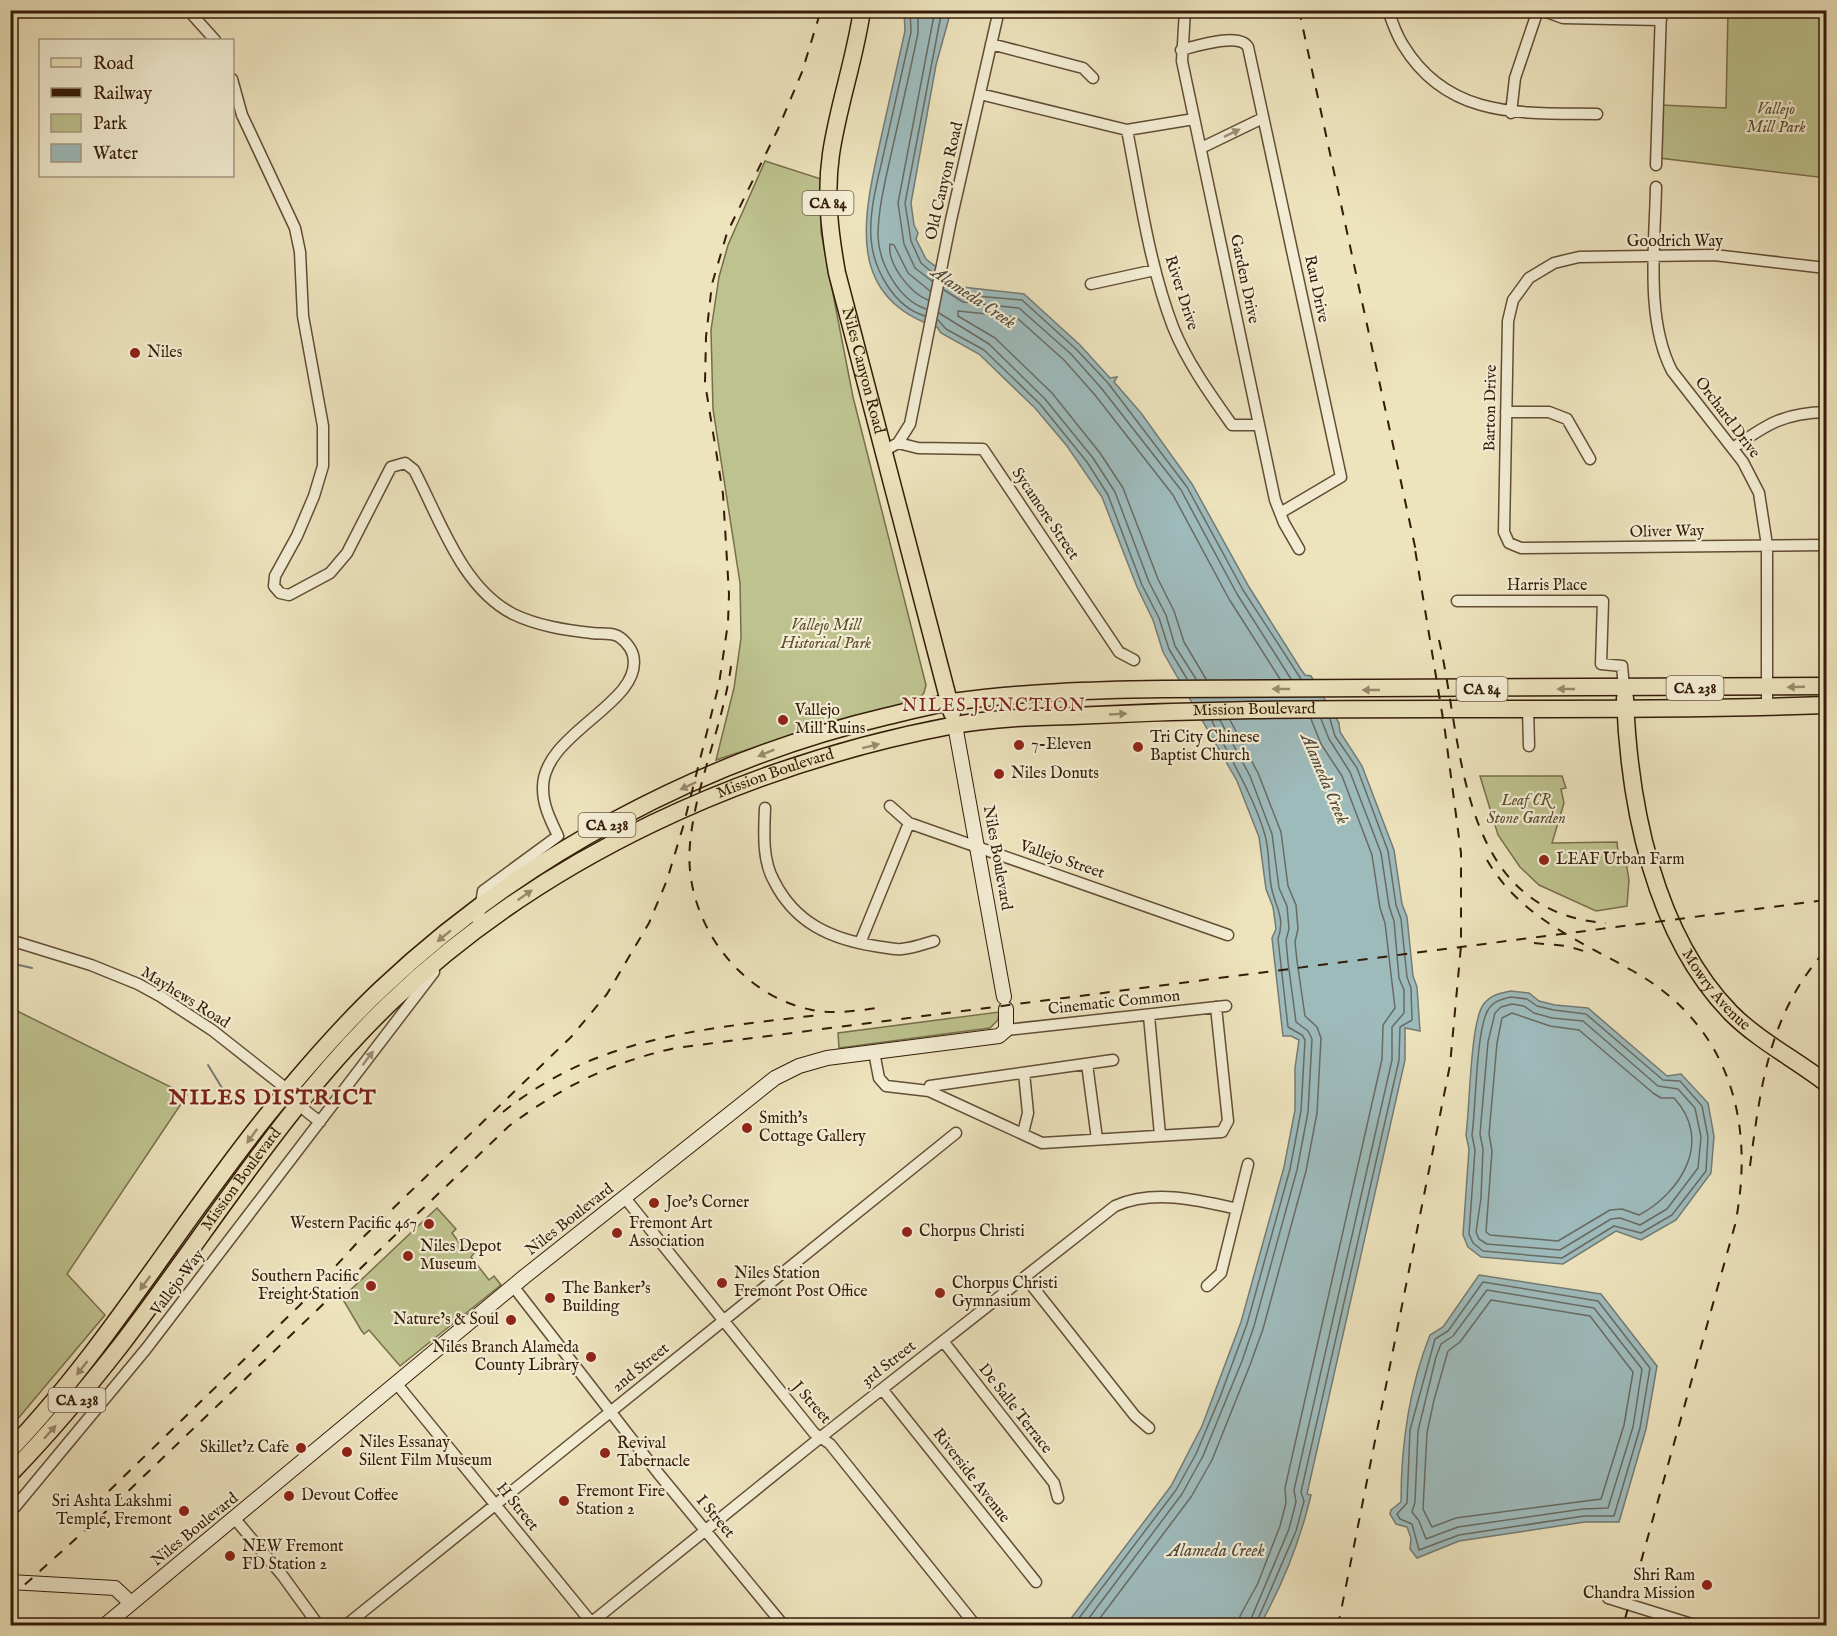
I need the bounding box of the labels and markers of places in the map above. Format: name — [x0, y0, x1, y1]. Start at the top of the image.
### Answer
place label: Niles — [147, 343, 183, 363]
marker: Niles — [128, 346, 142, 360]
place label: Vallejo Mill Ruins — [794, 701, 866, 739]
marker: Vallejo Mill Ruins — [776, 713, 790, 727]
place label: Tri City Chinese Baptist Church — [1150, 728, 1260, 766]
place label: 7-Eleven — [1031, 735, 1092, 755]
marker: 7-Eleven — [1012, 738, 1026, 752]
marker: Tri City Chinese Baptist Church — [1131, 740, 1145, 754]
place label: Niles Donuts — [1011, 764, 1099, 784]
marker: Niles Donuts — [992, 767, 1006, 781]
place label: LEAF Urban Farm — [1556, 850, 1685, 870]
marker: LEAF Urban Farm — [1537, 853, 1551, 867]
place label: Smith's Cottage Gallery — [759, 1109, 866, 1147]
marker: Smith's Cottage Gallery — [740, 1121, 754, 1135]
place label: Joe's Corner — [664, 1193, 749, 1213]
marker: Joe's Corner — [647, 1196, 661, 1210]
place label: Western Pacific 467 — [290, 1214, 417, 1234]
place label: Fremont Art Association — [628, 1214, 713, 1252]
marker: Western Pacific 467 — [422, 1217, 436, 1231]
place label: Chorpus Christi — [919, 1222, 1025, 1242]
marker: Chorpus Christi — [900, 1225, 914, 1239]
marker: Fremont Art Association — [610, 1226, 624, 1240]
place label: Niles Depot Museum — [420, 1237, 502, 1275]
marker: Niles Depot Museum — [401, 1249, 415, 1263]
place label: Niles Station Fremont Post Office — [734, 1264, 868, 1302]
place label: Southern Pacific Freight Station — [251, 1267, 359, 1305]
place label: Chorpus Christi Gymnasium — [952, 1274, 1058, 1312]
marker: Niles Station Fremont Post Office — [715, 1276, 729, 1290]
marker: Southern Pacific Freight Station — [364, 1279, 378, 1293]
place label: The Banker's Building — [562, 1279, 651, 1317]
marker: Chorpus Christi Gymnasium — [933, 1286, 947, 1300]
marker: The Banker's Building — [543, 1291, 557, 1305]
place label: Nature’s & Soul — [393, 1310, 500, 1330]
marker: Nature’s & Soul — [504, 1313, 518, 1327]
place label: Niles Branch Alameda County Library — [432, 1338, 579, 1376]
marker: Niles Branch Alameda County Library — [584, 1350, 598, 1364]
place label: Niles Essanay Silent Film Museum — [359, 1433, 492, 1471]
place label: Revival Tabernacle — [617, 1434, 690, 1472]
place label: Skillet'z Cafe — [200, 1438, 289, 1458]
marker: Skillet'z Cafe — [294, 1441, 308, 1455]
marker: Niles Essanay Silent Film Museum — [340, 1445, 354, 1459]
marker: Revival Tabernacle — [598, 1446, 612, 1460]
place label: Fremont Fire Station 2 — [576, 1482, 665, 1520]
place label: Devout Coffee — [301, 1486, 398, 1506]
marker: Devout Coffee — [282, 1489, 296, 1503]
place label: Sri Ashta Lakshmi Temple, Fremont — [52, 1492, 173, 1530]
marker: Fremont Fire Station 2 — [557, 1494, 571, 1508]
marker: Sri Ashta Lakshmi Temple, Fremont — [177, 1504, 191, 1518]
place label: NEW Fremont FD Station 2 — [242, 1537, 344, 1575]
marker: NEW Fremont FD Station 2 — [223, 1549, 237, 1563]
place label: Shri Ram Chandra Mission — [1583, 1566, 1695, 1604]
marker: Shri Ram Chandra Mission — [1700, 1578, 1714, 1592]

